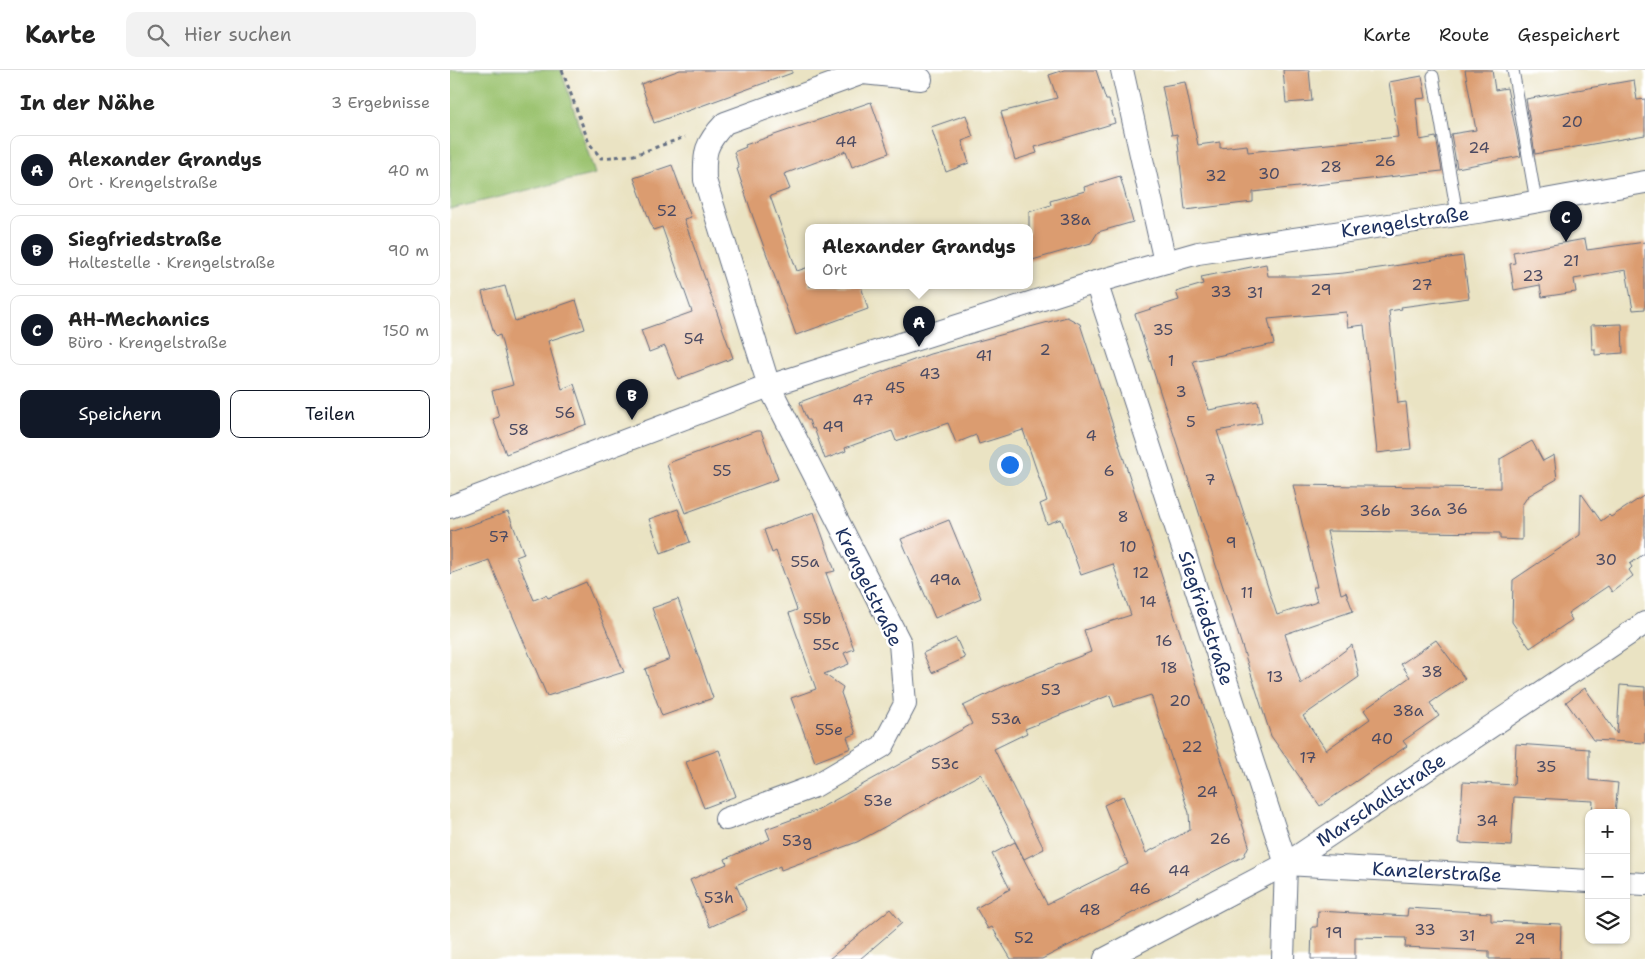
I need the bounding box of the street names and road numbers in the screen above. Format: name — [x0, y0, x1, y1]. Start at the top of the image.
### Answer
street label: Krengelstraße — [1339, 201, 1471, 243]
street label: Krengelstraße — [829, 523, 909, 651]
street label: Siegfriedstraße — [1172, 548, 1240, 688]
street label: Marschallstraße — [1311, 747, 1451, 853]
street label: Kanzlerstraße — [1371, 856, 1503, 888]

